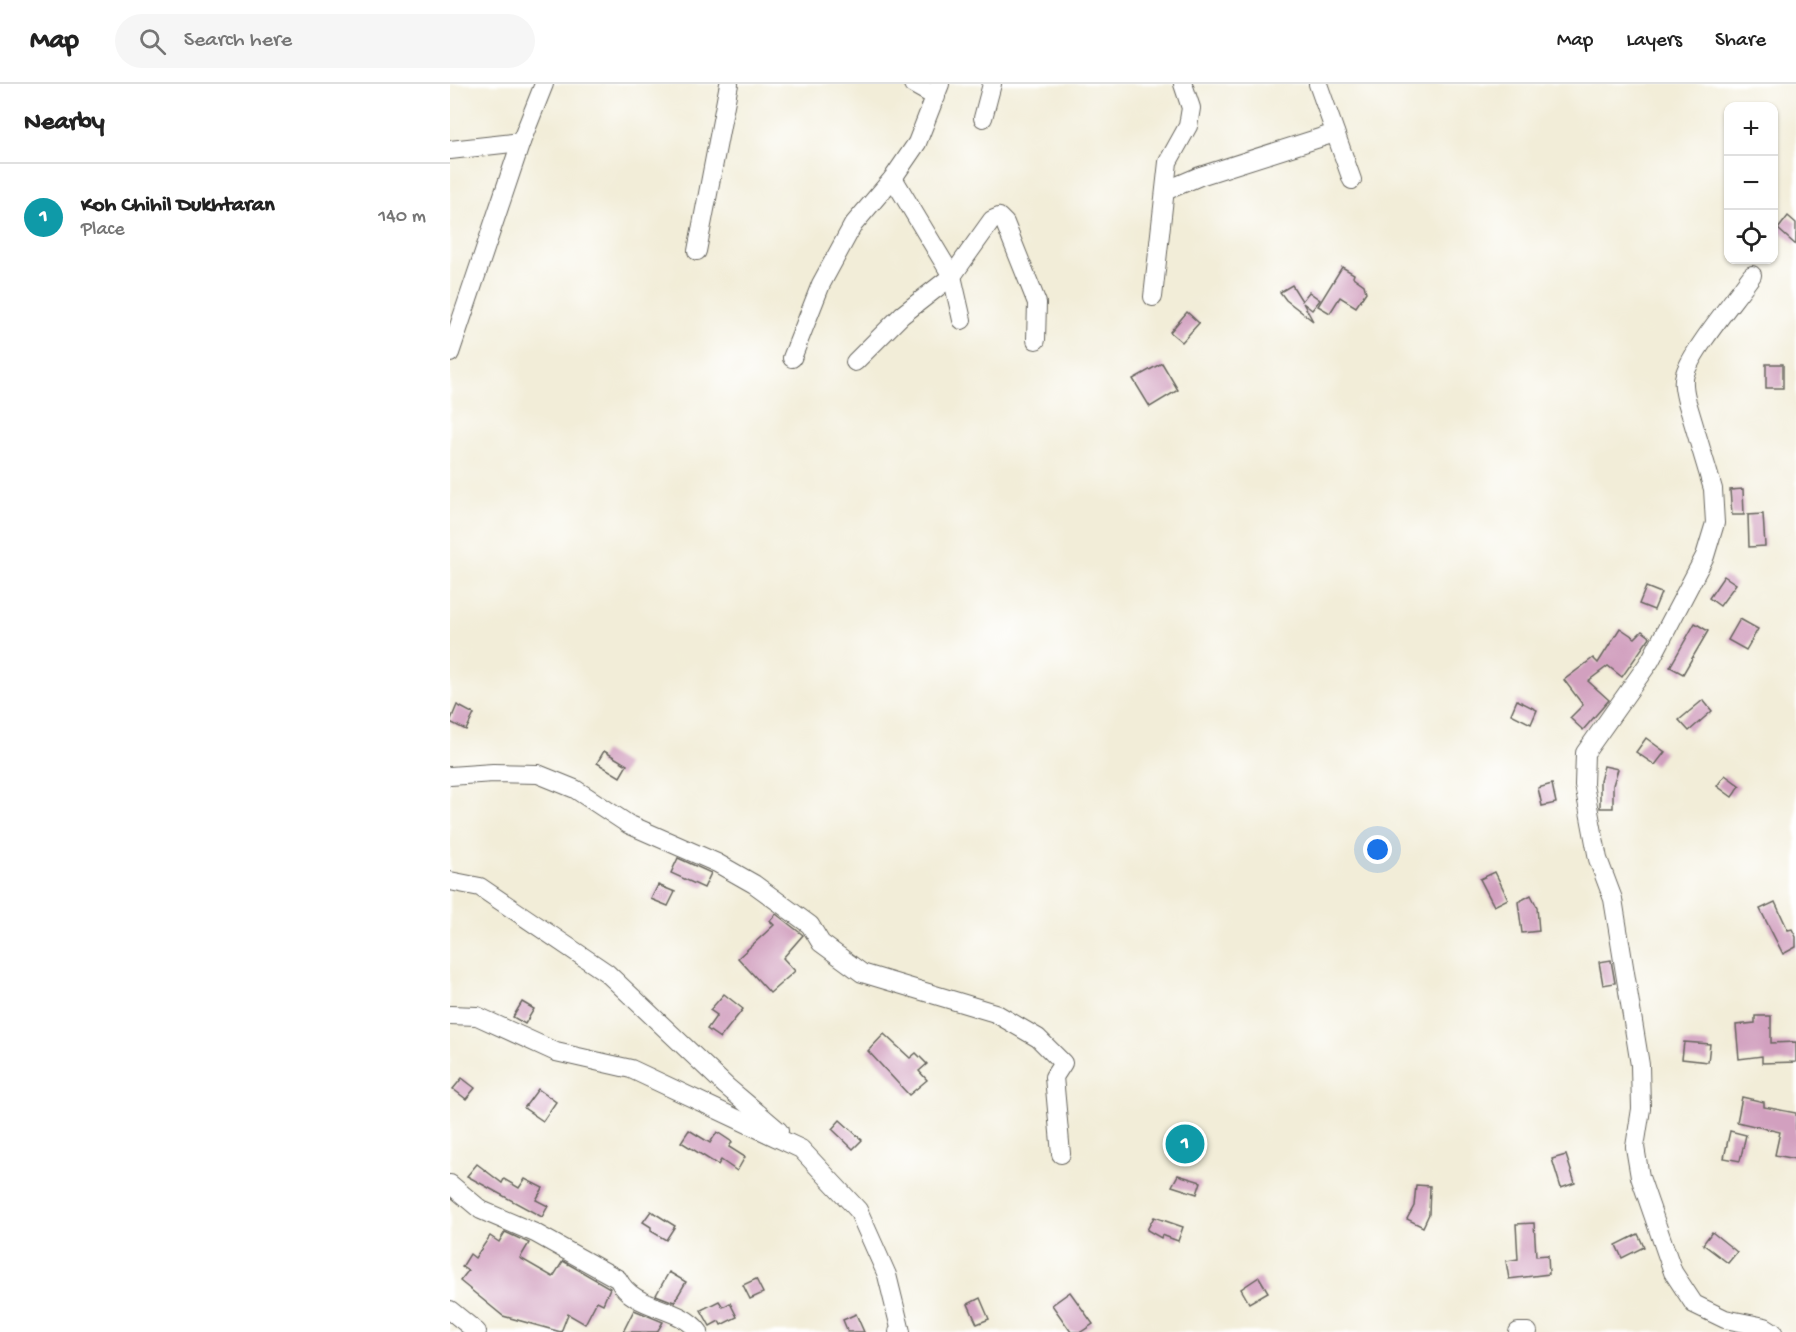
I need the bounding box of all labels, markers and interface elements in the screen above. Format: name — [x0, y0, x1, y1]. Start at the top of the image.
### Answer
search box — [115, 14, 535, 68]
text: Map — [30, 25, 79, 58]
icon: search — [136, 25, 169, 58]
text: Search here — [184, 28, 292, 54]
text: Map — [1557, 29, 1593, 54]
text: Layers — [1626, 29, 1682, 54]
text: Share — [1715, 29, 1766, 54]
map controls — [1724, 102, 1778, 264]
button: + — [1724, 102, 1778, 156]
text: Nearby — [24, 108, 105, 139]
button: − — [1724, 156, 1778, 210]
text: Koh Chihil Dukhtaran — [81, 193, 275, 219]
text: 1 — [39, 206, 48, 229]
text: 140 m — [378, 206, 426, 229]
button: locate — [1724, 210, 1778, 264]
text: Place — [81, 219, 125, 242]
your location — [1363, 835, 1392, 864]
pin: 1 — [1166, 1122, 1204, 1166]

